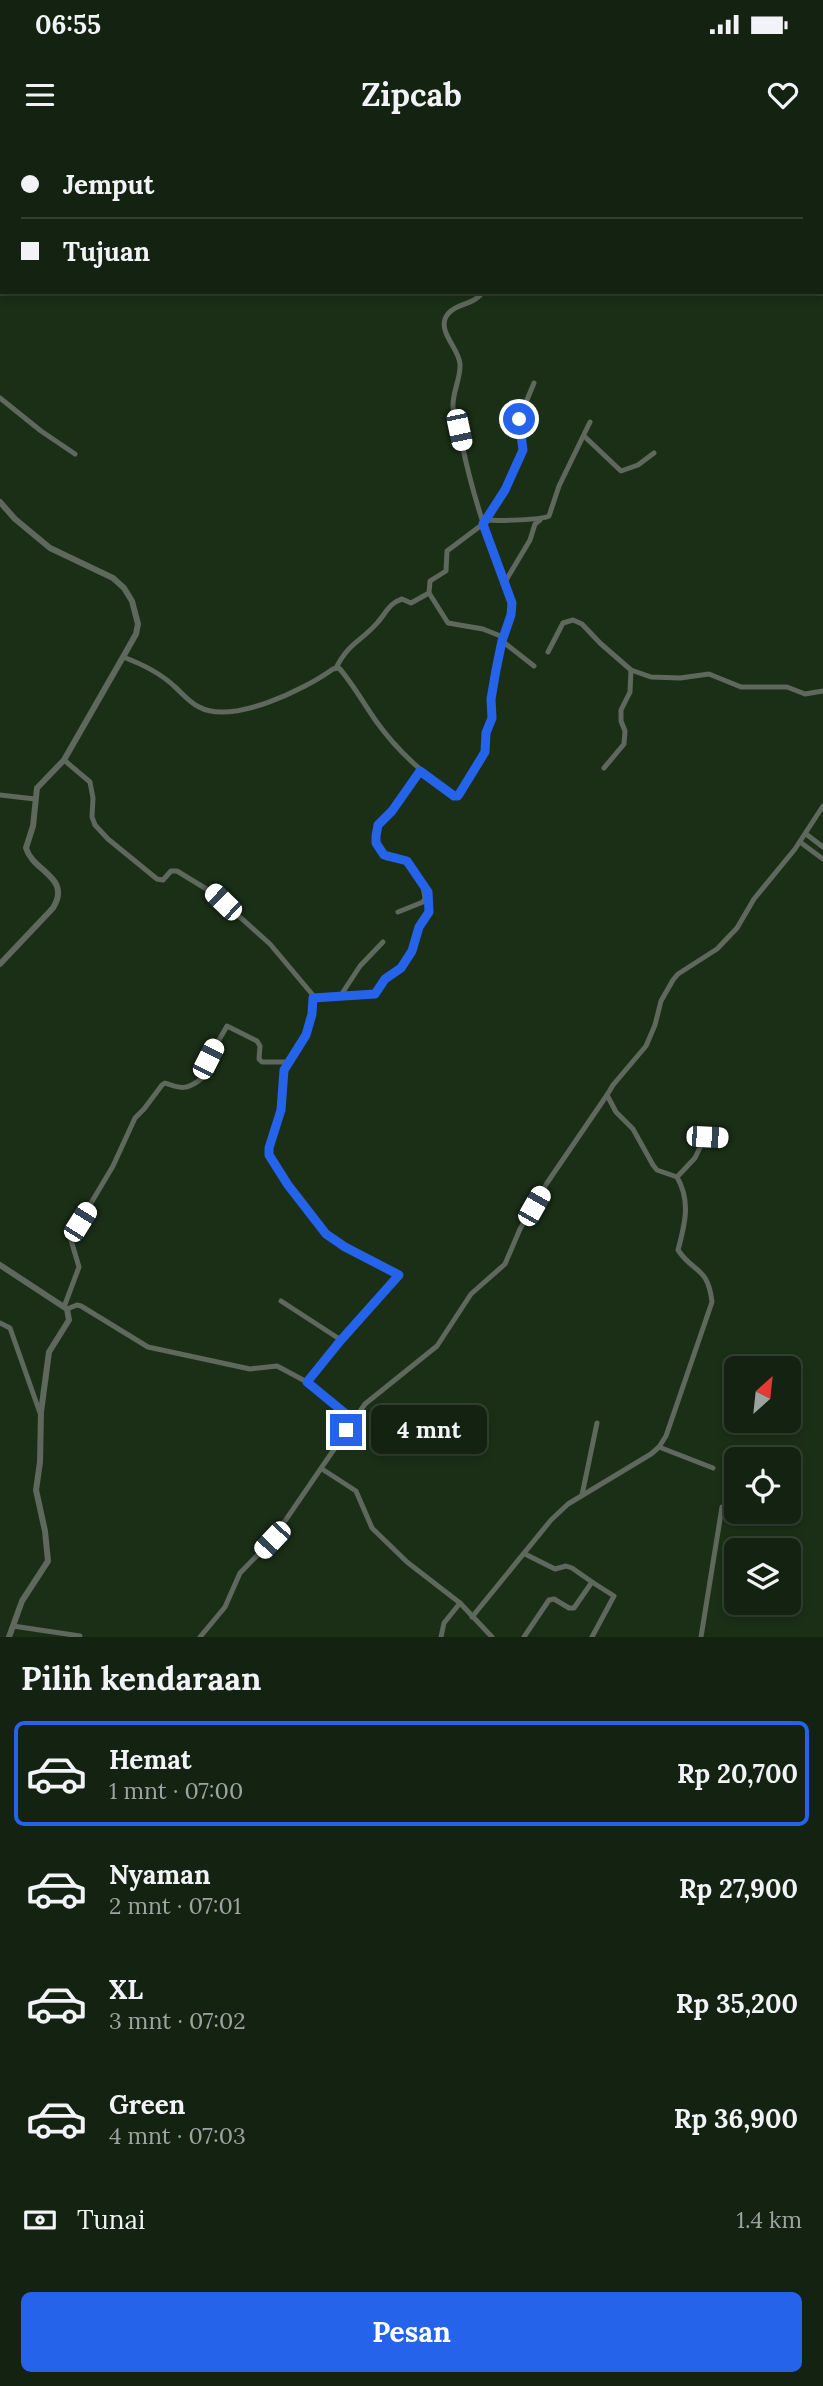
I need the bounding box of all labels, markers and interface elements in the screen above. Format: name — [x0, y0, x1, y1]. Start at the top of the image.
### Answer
text: 06:55 — [35, 8, 101, 41]
text: Zipcab — [361, 74, 462, 115]
icon: menu — [21, 76, 59, 114]
icon: heart — [764, 76, 802, 114]
text: Jemput — [63, 168, 154, 201]
text: Tujuan — [63, 235, 150, 268]
route start — [503, 403, 535, 435]
car — [445, 407, 474, 453]
car — [201, 880, 246, 924]
car — [190, 1036, 227, 1082]
car — [686, 1125, 729, 1149]
car — [515, 1183, 554, 1229]
car — [60, 1199, 101, 1245]
north arrow — [724, 1356, 802, 1433]
map controls — [724, 1356, 801, 1615]
callout: 4 mnt — [370, 1406, 486, 1454]
route end — [330, 1414, 362, 1446]
text: 4 mnt — [397, 1415, 461, 1444]
button: locate — [724, 1447, 801, 1524]
car — [250, 1517, 295, 1563]
button: layers — [724, 1538, 801, 1615]
text: Pilih kendaraan — [21, 1658, 261, 1699]
icon: car — [25, 1742, 88, 1805]
text: Hemat — [109, 1743, 191, 1776]
text: Rp 20,700 — [677, 1757, 798, 1790]
text: 1 mnt · 07:00 — [109, 1776, 243, 1805]
icon: car — [25, 1857, 88, 1920]
text: Nyaman — [109, 1858, 210, 1891]
text: Rp 27,900 — [679, 1872, 798, 1905]
text: 2 mnt · 07:01 — [109, 1891, 241, 1920]
icon: car — [25, 1972, 88, 2035]
text: XL — [109, 1973, 143, 2006]
text: Rp 35,200 — [676, 1987, 798, 2020]
text: 3 mnt · 07:02 — [109, 2006, 246, 2035]
icon: car — [25, 2087, 88, 2150]
text: Green — [109, 2088, 185, 2121]
text: Rp 36,900 — [674, 2102, 798, 2135]
text: 4 mnt · 07:03 — [109, 2121, 246, 2150]
icon: cash — [21, 2201, 59, 2239]
text: Tunai — [77, 2203, 145, 2236]
text: 1.4 km — [737, 2205, 802, 2234]
button: Pesan — [21, 2292, 802, 2372]

